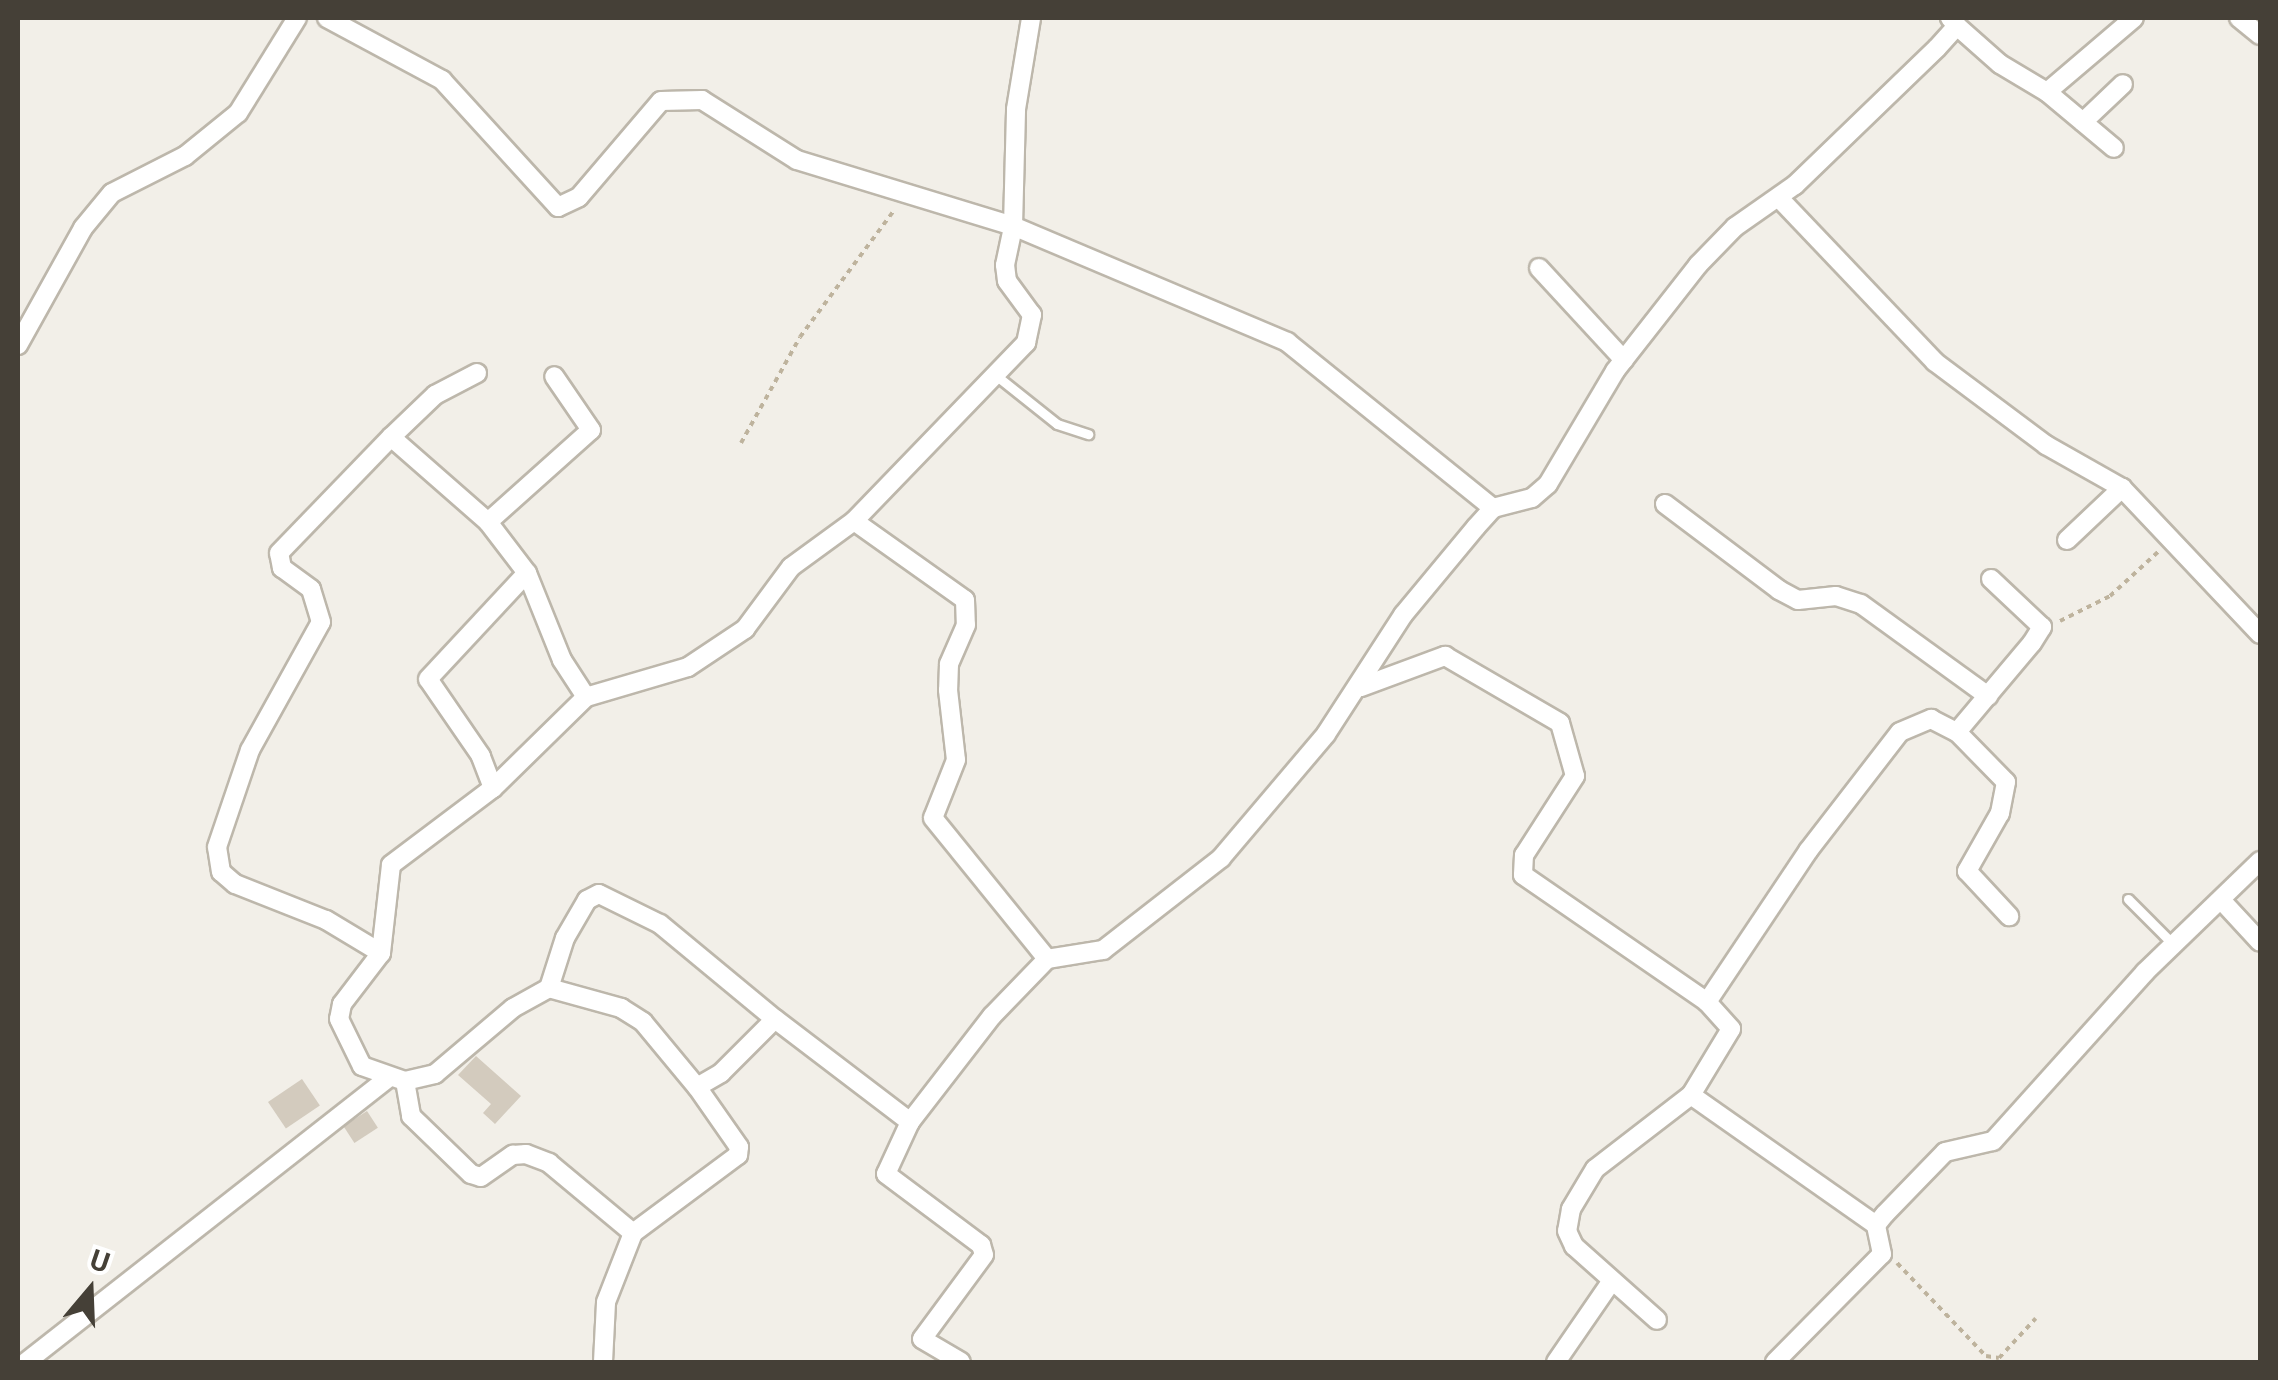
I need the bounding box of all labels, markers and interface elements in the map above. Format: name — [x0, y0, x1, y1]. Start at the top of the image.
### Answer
north arrow — [40, 1240, 140, 1340]
text: U — [86, 1243, 114, 1280]

